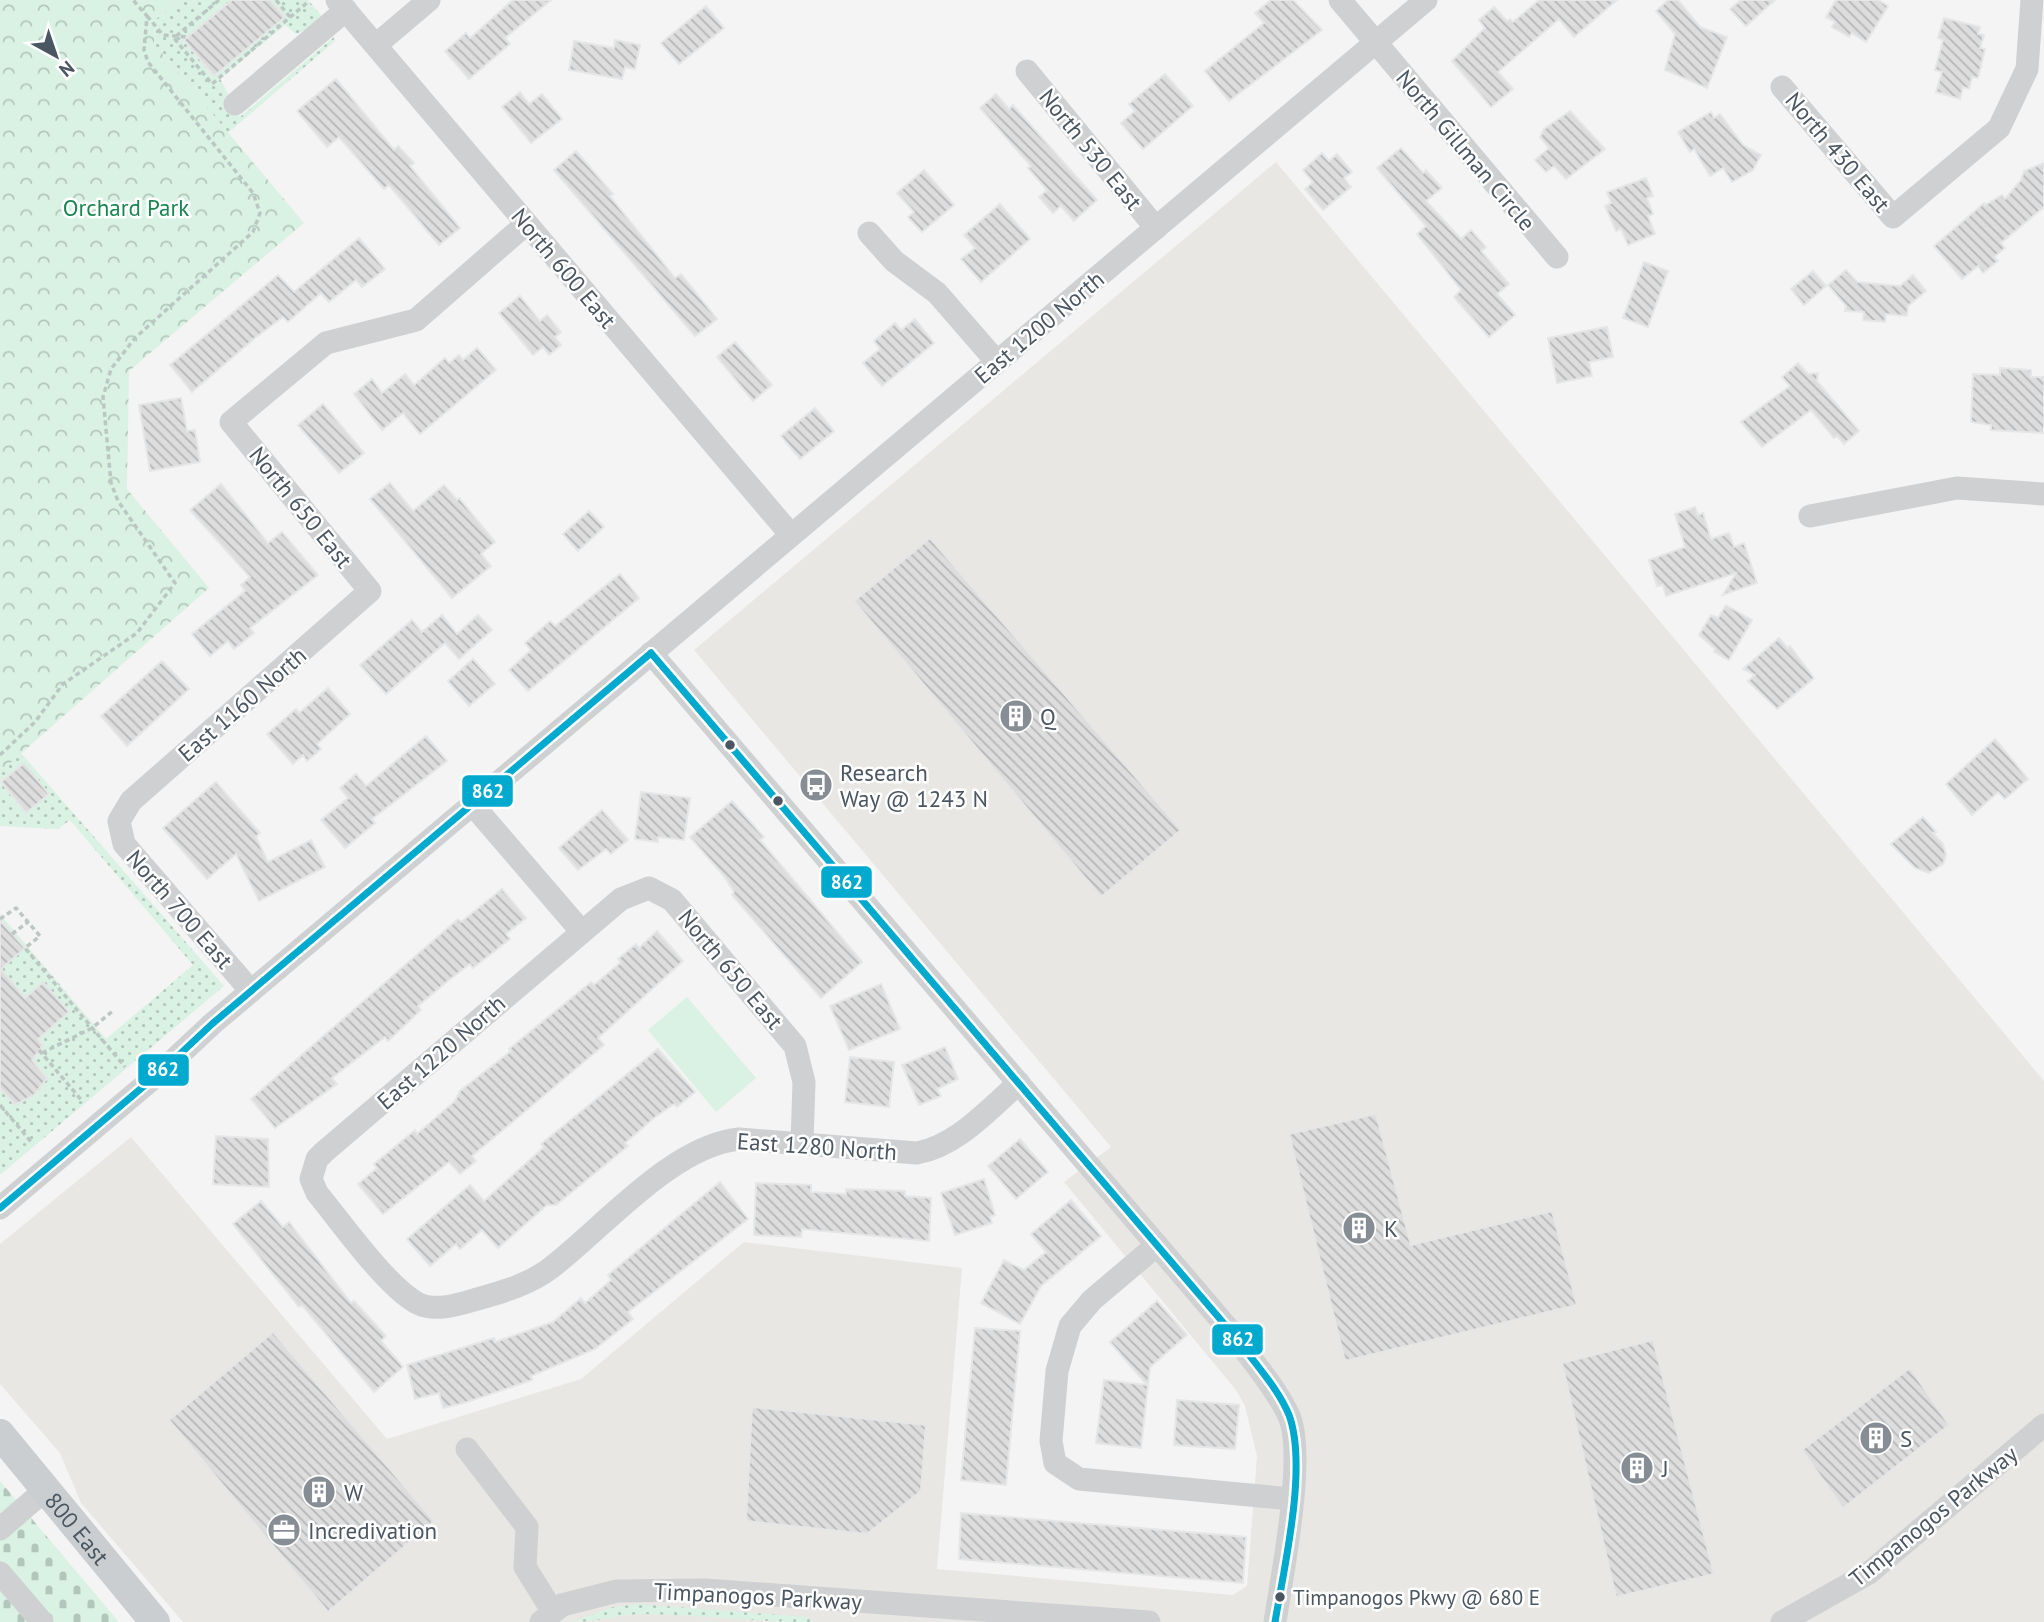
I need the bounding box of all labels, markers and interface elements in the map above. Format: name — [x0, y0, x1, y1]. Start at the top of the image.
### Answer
north arrow — [21, 21, 91, 91]
text: N — [54, 56, 79, 82]
street label: North Gillman Circle — [1390, 64, 1542, 236]
street label: North 530 East — [1033, 82, 1149, 216]
street label: North 430 East — [1779, 86, 1897, 218]
park label: Orchard Park — [63, 193, 189, 222]
street label: North 600 East — [505, 202, 623, 334]
street label: East 1200 North — [968, 264, 1110, 390]
street label: North 650 East — [243, 440, 359, 574]
street label: East 1160 North — [172, 640, 312, 768]
building icon: Q — [997, 697, 1035, 735]
place label: Q — [1040, 702, 1057, 731]
unlabelled marker — [723, 738, 737, 752]
place label: Research Way @ 1243 N — [840, 758, 988, 813]
bus stop icon: Research Way @ 1243 N — [797, 766, 835, 804]
line badge: 862 — [461, 774, 514, 808]
text: 862 — [472, 779, 504, 803]
unlabelled marker — [771, 794, 785, 808]
street label: North 700 East — [121, 844, 240, 974]
line badge: 862 — [820, 865, 873, 899]
text: 862 — [831, 870, 863, 894]
street label: North 650 East — [672, 903, 790, 1035]
street label: East 1220 North — [371, 988, 511, 1116]
line badge: 862 — [137, 1053, 190, 1087]
text: 862 — [147, 1057, 179, 1081]
street label: East 1280 North — [736, 1126, 898, 1166]
building icon: K — [1340, 1209, 1378, 1247]
place label: K — [1384, 1214, 1398, 1243]
line badge: 862 — [1211, 1323, 1264, 1356]
text: 862 — [1222, 1327, 1254, 1351]
building icon: S — [1857, 1419, 1895, 1457]
place label: S — [1900, 1424, 1912, 1453]
street label: Timpanogos Parkway — [1843, 1439, 2023, 1593]
building icon: J — [1618, 1449, 1656, 1487]
place label: J — [1661, 1454, 1669, 1483]
building icon: W — [300, 1473, 338, 1511]
place label: W — [344, 1478, 363, 1507]
street label: 800 East — [39, 1486, 116, 1570]
office icon: Incredivation — [265, 1511, 303, 1549]
place label: Incredivation — [308, 1516, 437, 1545]
street label: Timpanogos Parkway — [653, 1576, 863, 1616]
place label: Timpanogos Pkwy @ 680 E — [1293, 1584, 1540, 1611]
marker: Timpanogos Pkwy @ 680 E — [1273, 1590, 1287, 1604]

